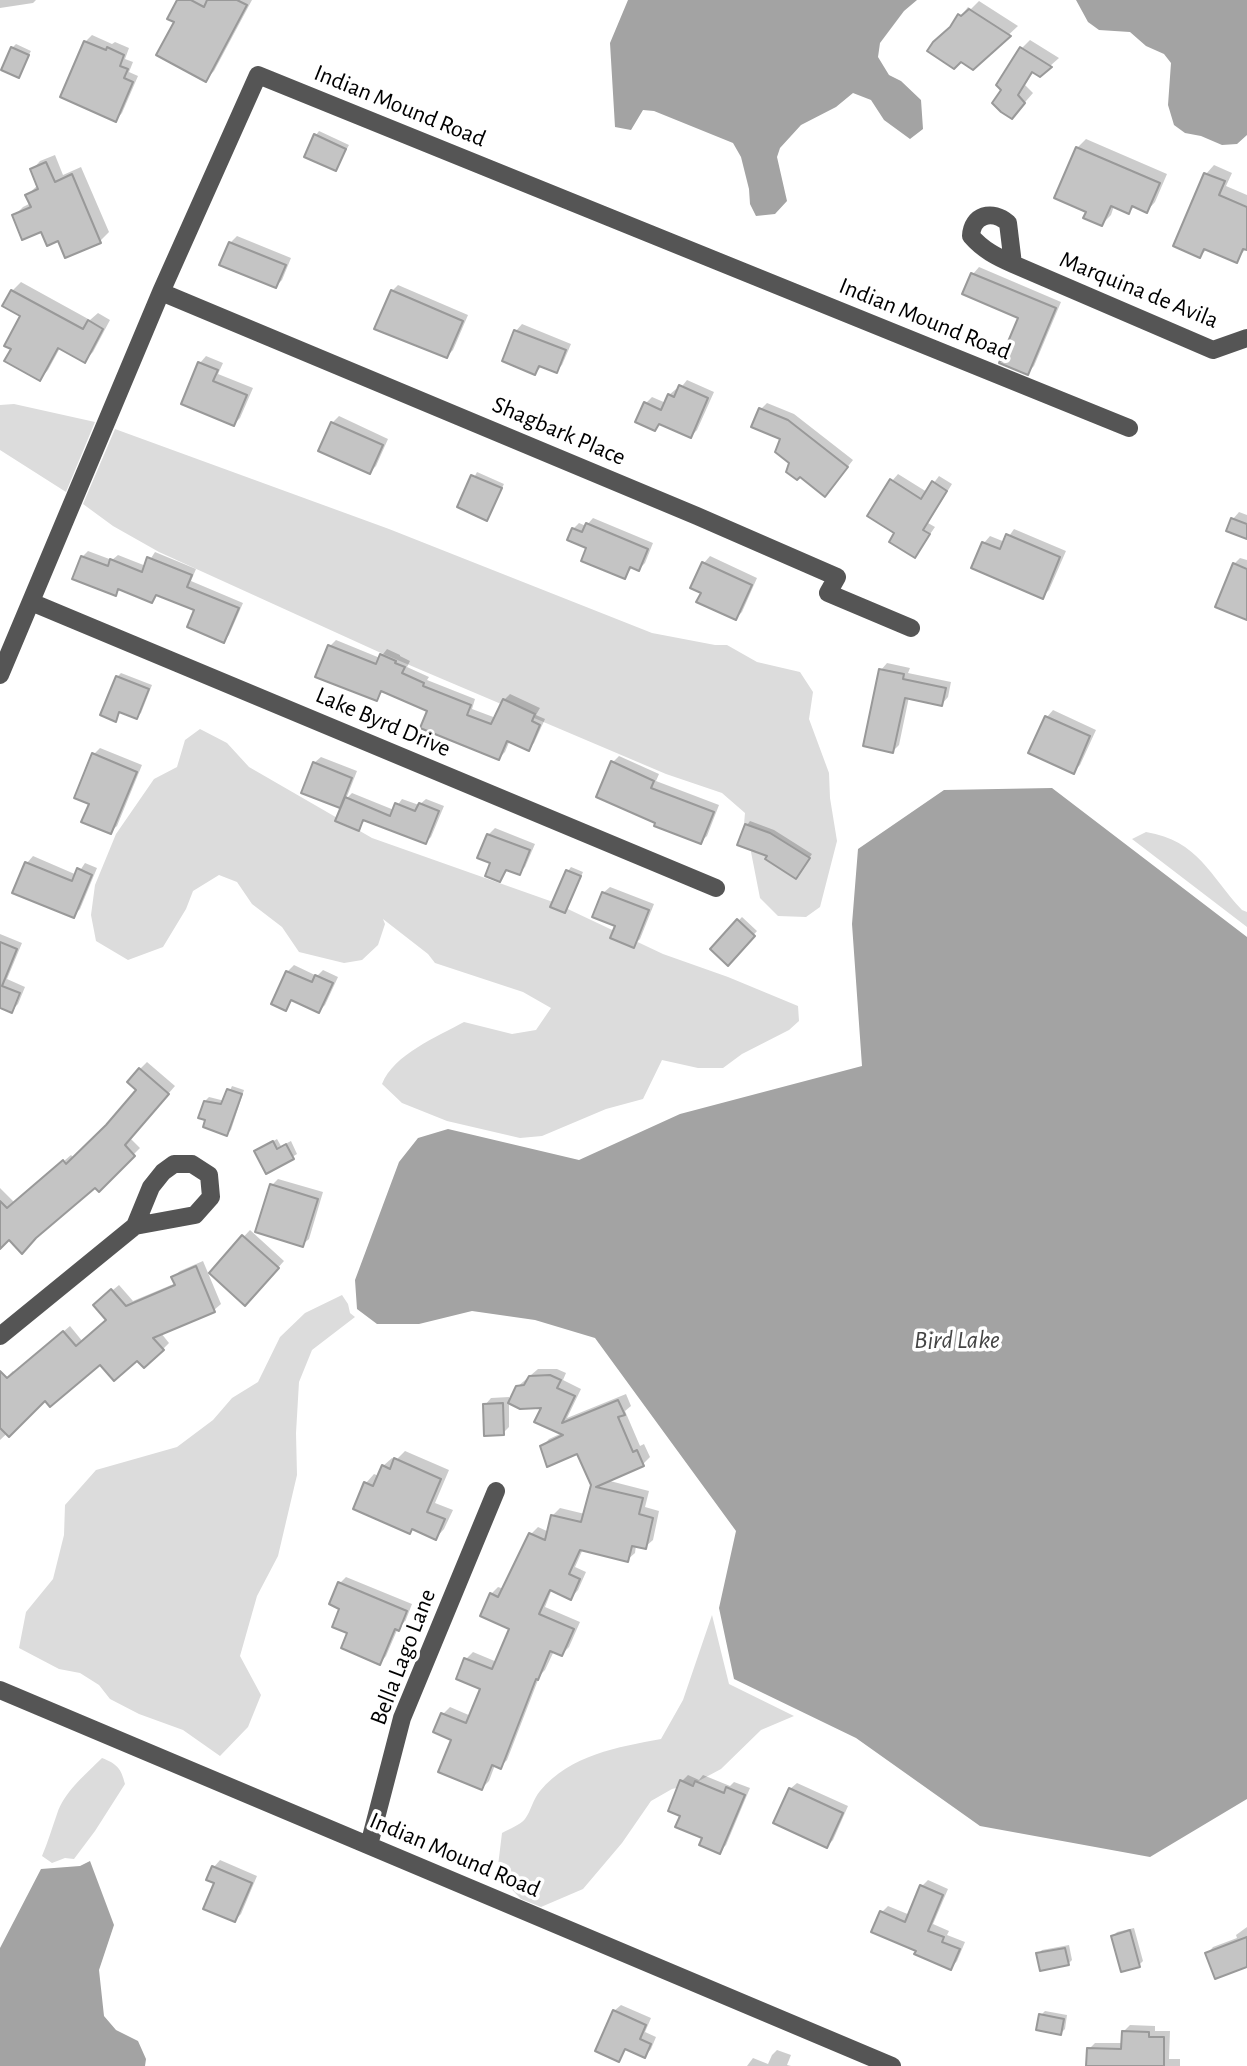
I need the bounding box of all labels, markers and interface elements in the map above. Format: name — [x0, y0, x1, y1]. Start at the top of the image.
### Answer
street label: Indian Mound Road — [310, 58, 490, 154]
street label: Marquina de Avila — [1055, 245, 1223, 335]
street label: Indian Mound Road — [835, 271, 1015, 367]
street label: Shagbark Place — [488, 390, 630, 472]
street label: Lake Byrd Drive — [311, 681, 455, 763]
water label: Bird Lake — [914, 1324, 1000, 1356]
street label: Bella Lago Lane — [364, 1585, 442, 1729]
street label: Indian Mound Road — [365, 1806, 545, 1904]

